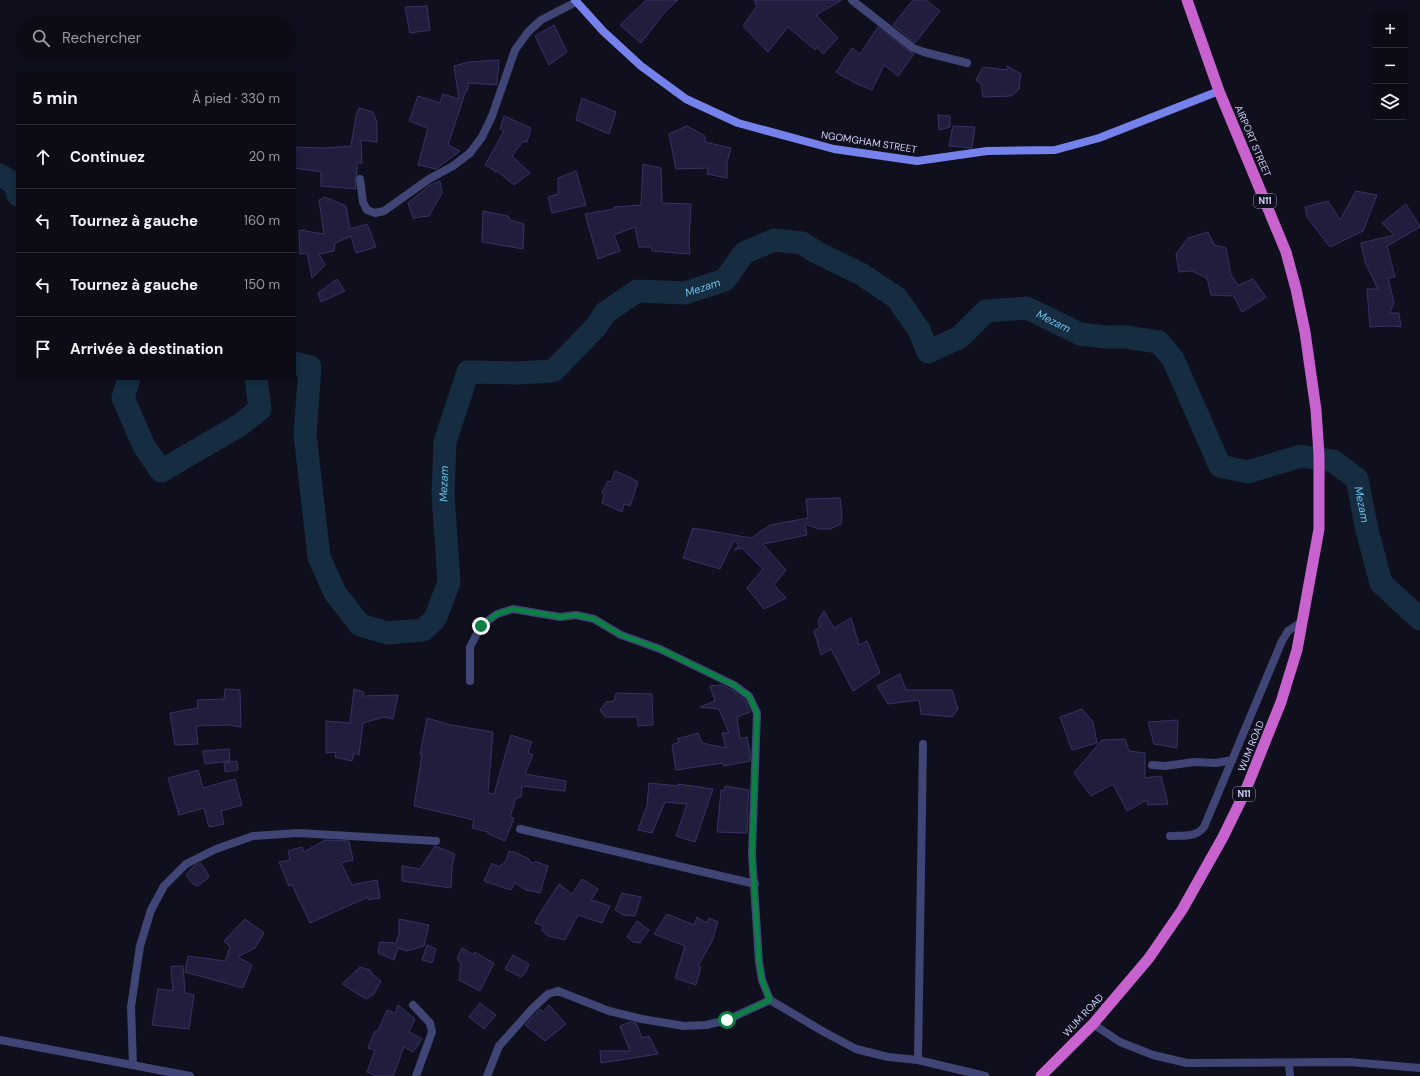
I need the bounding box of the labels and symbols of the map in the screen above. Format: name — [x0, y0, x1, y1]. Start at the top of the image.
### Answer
street label: AIRPORT STREET — [1232, 103, 1274, 179]
street label: NGOMGHAM STREET — [820, 128, 918, 156]
road number: N11 — [1254, 194, 1276, 208]
water label: Mezam — [683, 275, 722, 300]
water label: Mezam — [1034, 307, 1073, 335]
water label: Mezam — [436, 465, 451, 502]
water label: Mezam — [1352, 485, 1372, 524]
route end — [472, 617, 490, 635]
street label: WUM ROAD — [1235, 718, 1267, 773]
road number: N11 — [1233, 787, 1255, 801]
street label: WUM ROAD — [1060, 991, 1106, 1039]
route start — [718, 1011, 736, 1029]

